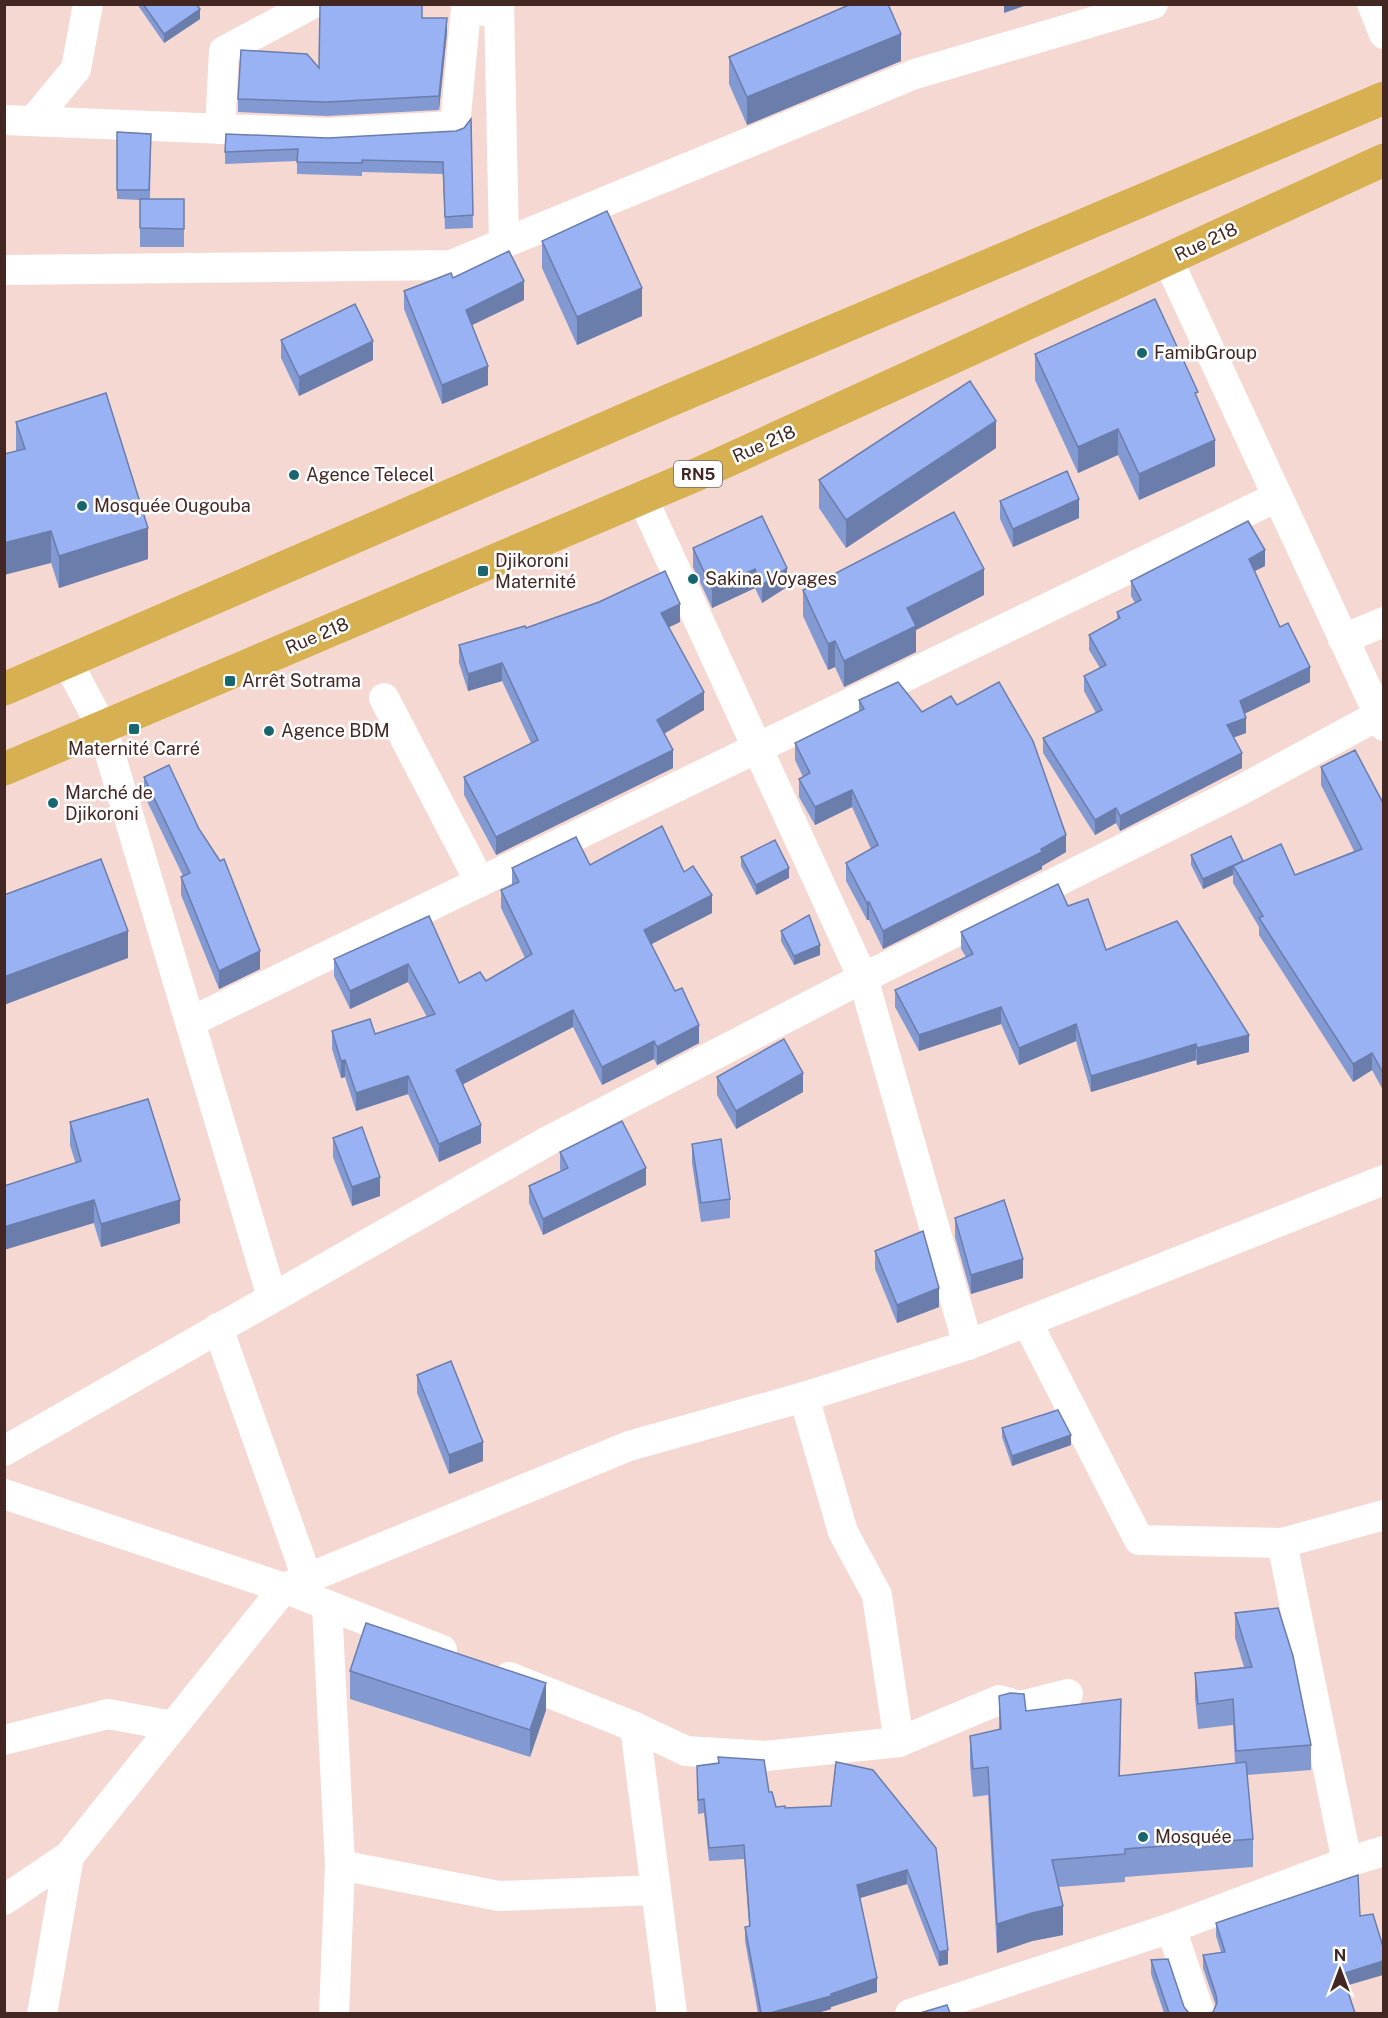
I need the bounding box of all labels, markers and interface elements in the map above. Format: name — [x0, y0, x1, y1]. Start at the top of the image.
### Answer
street label: Rue 218 — [1171, 218, 1240, 265]
place label: FamibGroup — [1154, 342, 1257, 363]
marker: FamibGroup — [1135, 346, 1149, 360]
street label: Rue 218 — [729, 420, 799, 467]
road number: RN5 — [674, 461, 722, 487]
place label: Agence Telecel — [306, 464, 434, 485]
marker: Agence Telecel — [287, 468, 301, 482]
place label: Mosquée Ougouba — [94, 495, 251, 516]
marker: Mosquée Ougouba — [75, 499, 89, 513]
place label: Djikoroni Maternité — [495, 550, 576, 592]
marker: Djikoroni Maternité — [476, 564, 490, 578]
place label: Sakina Voyages — [705, 568, 837, 589]
marker: Sakina Voyages — [686, 572, 700, 586]
street label: Rue 218 — [282, 613, 352, 658]
place label: Arrêt Sotrama — [242, 670, 361, 691]
marker: Arrêt Sotrama — [223, 674, 237, 688]
place label: Agence BDM — [281, 720, 390, 741]
marker: Maternité Carré — [127, 722, 141, 736]
marker: Agence BDM — [262, 724, 276, 738]
place label: Maternité Carré — [68, 738, 200, 759]
place label: Marché de Djikoroni — [65, 782, 153, 824]
marker: Marché de Djikoroni — [46, 796, 60, 810]
place label: Mosquée — [1155, 1826, 1232, 1847]
marker: Mosquée — [1136, 1830, 1150, 1844]
north arrow — [1310, 1940, 1370, 2000]
text: N — [1334, 1946, 1346, 1965]

